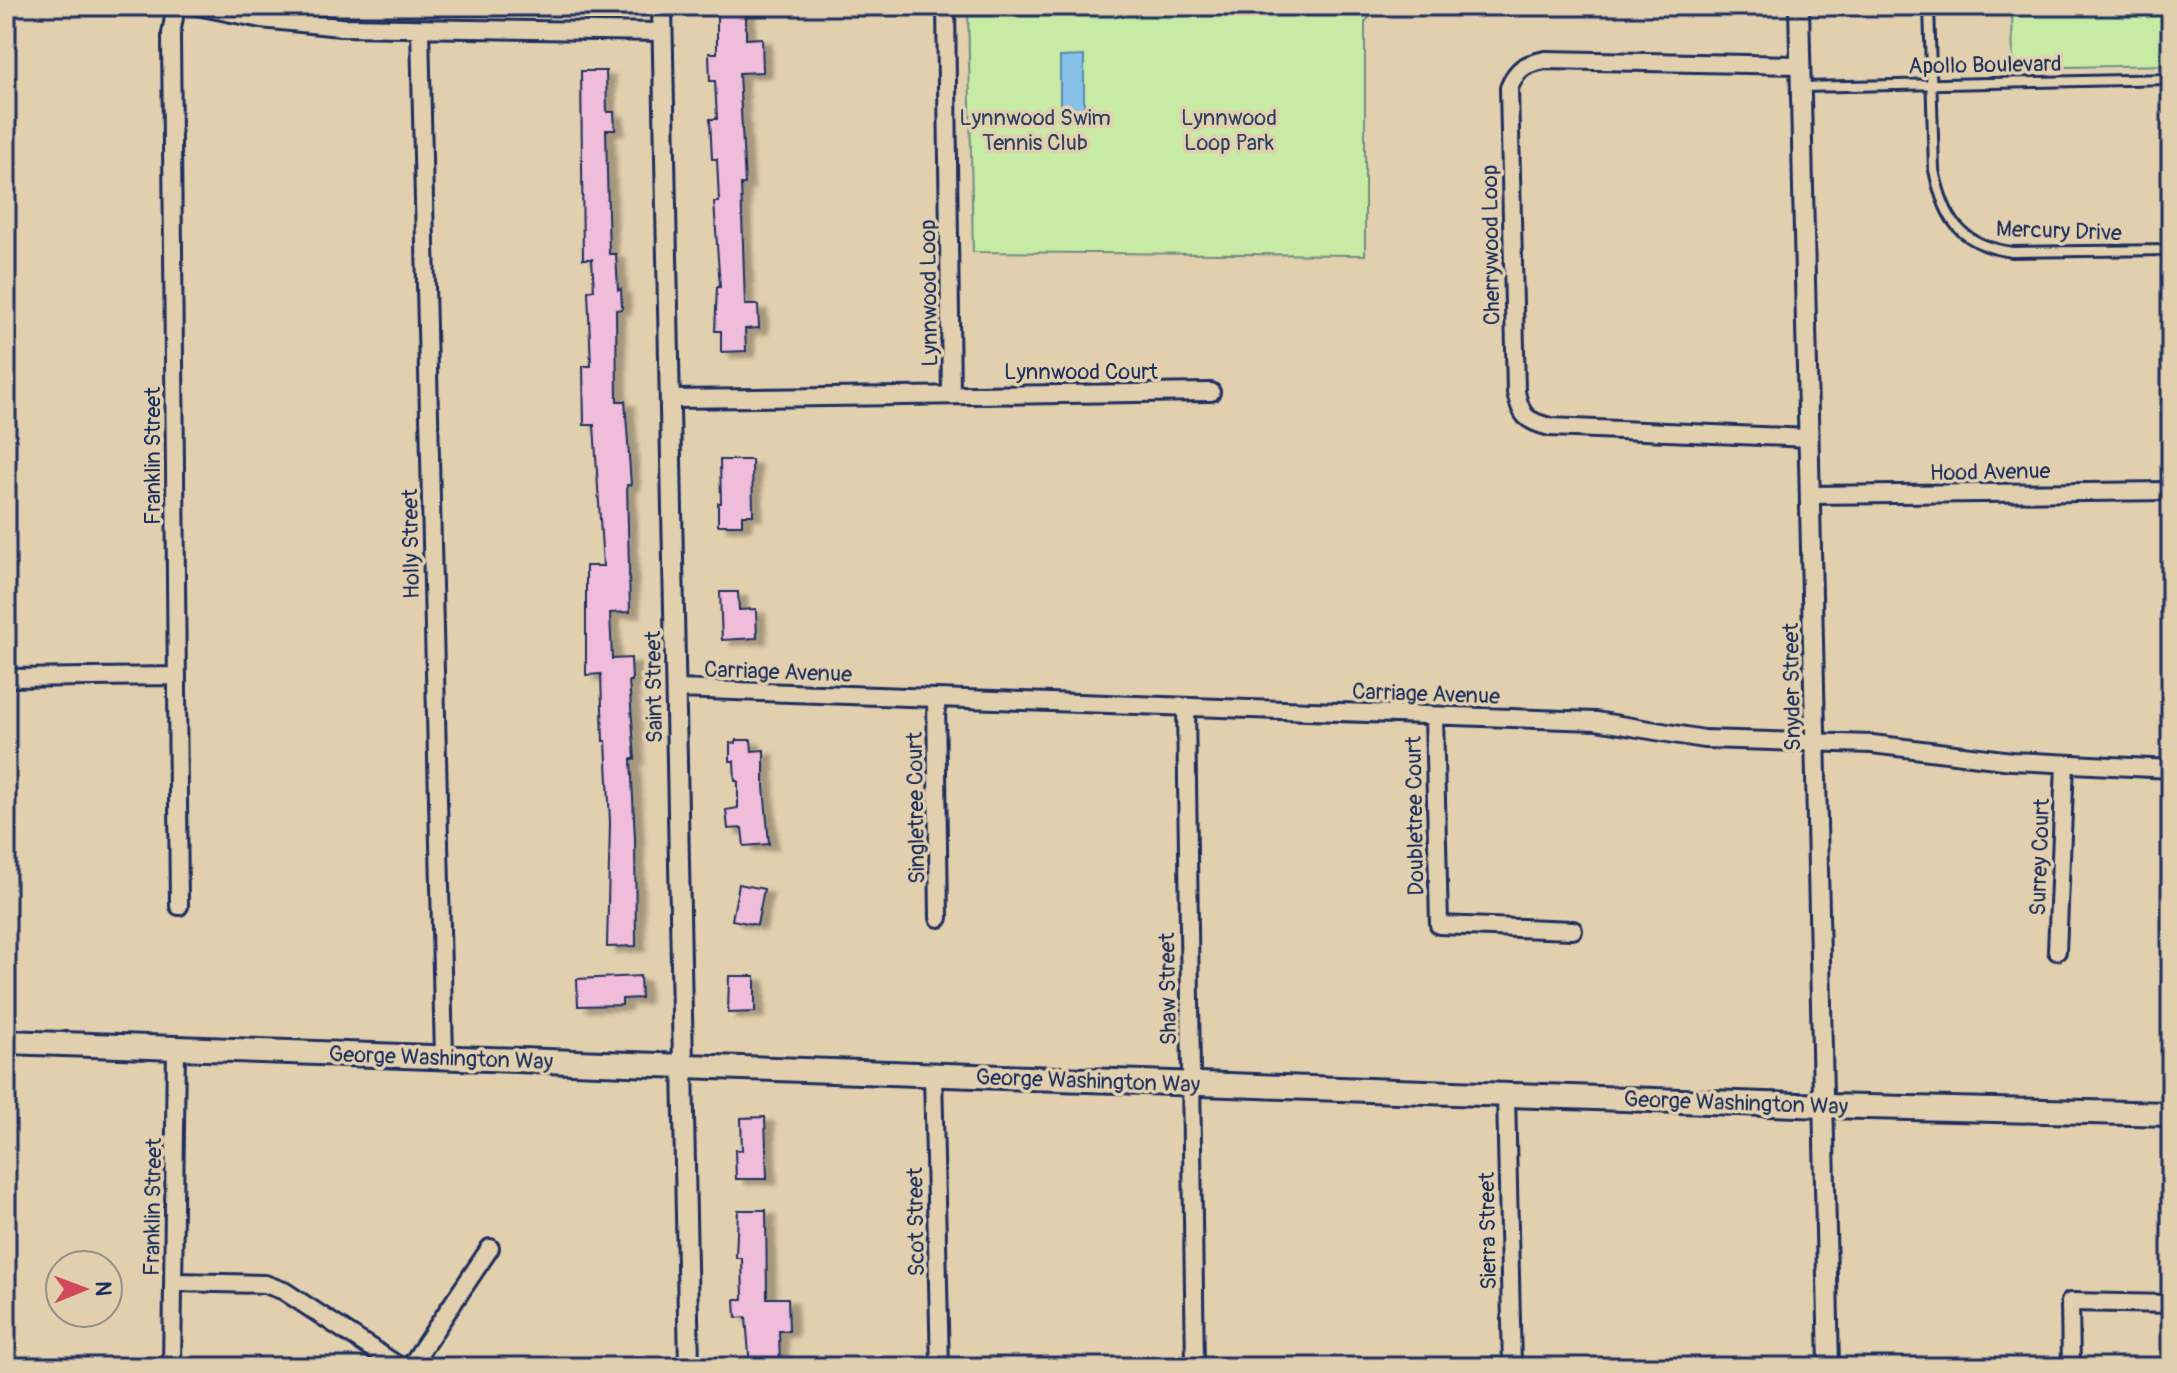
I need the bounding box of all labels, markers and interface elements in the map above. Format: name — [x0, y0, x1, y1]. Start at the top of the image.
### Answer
street label: Apollo Boulevard — [1908, 50, 2062, 80]
park label: Lynnwood Swim Tennis Club — [959, 104, 1111, 157]
park label: Lynnwood Loop Park — [1181, 104, 1277, 157]
street label: Cherrywood Loop — [1476, 164, 1506, 325]
street label: Mercury Drive — [1996, 215, 2122, 247]
street label: Lynnwood Loop — [914, 219, 944, 367]
street label: Lynnwood Court — [1004, 358, 1158, 386]
street label: Franklin Street — [139, 387, 167, 525]
street label: Hood Avenue — [1929, 457, 2051, 487]
street label: Holly Street — [396, 489, 426, 599]
street label: Snyder Street — [1777, 622, 1807, 751]
street label: Saint Street — [639, 630, 669, 743]
street label: Carriage Avenue — [704, 655, 853, 689]
street label: Carriage Avenue — [1352, 677, 1501, 711]
street label: Singletree Court — [901, 732, 931, 884]
street label: Doubletree Court — [1400, 736, 1430, 896]
street label: Surrey Court — [2024, 798, 2056, 916]
street label: Shaw Street — [1153, 932, 1183, 1046]
street label: George Washington Way — [328, 1040, 554, 1076]
street label: George Washington Way — [975, 1063, 1201, 1099]
street label: George Washington Way — [1623, 1085, 1849, 1121]
street label: Franklin Street — [138, 1138, 168, 1276]
street label: Scot Street — [901, 1167, 931, 1277]
street label: Sierra Street — [1473, 1172, 1503, 1290]
north arrow — [44, 1249, 124, 1329]
text: N — [89, 1281, 117, 1296]

